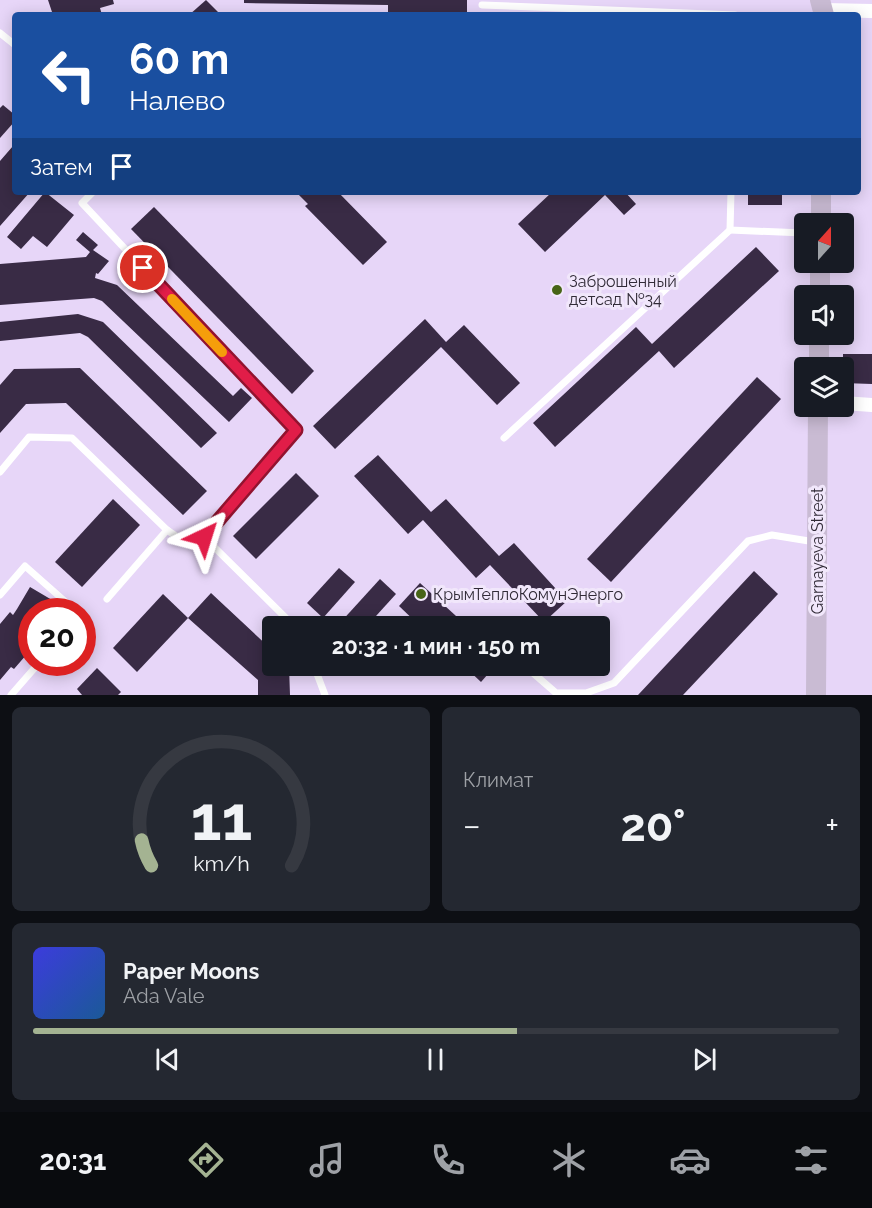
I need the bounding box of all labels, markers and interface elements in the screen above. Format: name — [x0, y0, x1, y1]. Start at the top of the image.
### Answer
text: 60 m — [129, 35, 229, 84]
icon: left — [30, 36, 108, 114]
text: Налево — [129, 85, 225, 116]
icon: arrive — [105, 150, 138, 183]
text: Затем — [30, 154, 93, 180]
north arrow — [794, 213, 854, 273]
map controls — [794, 213, 854, 417]
pin — [117, 242, 168, 293]
icon: arrive — [126, 251, 159, 284]
place label: Заброшенный детсад №34 — [569, 272, 677, 309]
marker: Заброшенный детсад №34 — [550, 283, 564, 297]
button: sound — [794, 285, 854, 345]
button: layers — [794, 357, 854, 417]
street label: Garnayeva Street — [808, 487, 827, 614]
position arrow — [172, 505, 236, 569]
place label: КрымТеплоКомунЭнерго — [433, 585, 623, 604]
marker: КрымТеплоКомунЭнерго — [414, 587, 428, 601]
speed limit sign: 20 — [18, 598, 96, 676]
text: 20:32 · 1 мин · 150 m — [332, 633, 540, 659]
text: Климат — [463, 768, 533, 792]
text: 11 — [190, 781, 252, 855]
text: 20° — [620, 799, 686, 852]
text: − — [463, 806, 481, 845]
text: + — [825, 806, 839, 845]
text: km/h — [193, 851, 249, 876]
text: Paper Moons — [123, 958, 259, 984]
text: Ada Vale — [123, 984, 205, 1008]
icon: previous — [151, 1043, 184, 1076]
icon: pause — [419, 1043, 452, 1076]
icon: next — [688, 1043, 721, 1076]
icon: directions — [185, 1139, 227, 1181]
icon: music — [306, 1139, 348, 1181]
icon: phone — [427, 1139, 469, 1181]
icon: climate — [548, 1139, 590, 1181]
icon: car — [669, 1139, 711, 1181]
icon: filters — [790, 1139, 832, 1181]
text: 20:31 — [40, 1145, 106, 1176]

